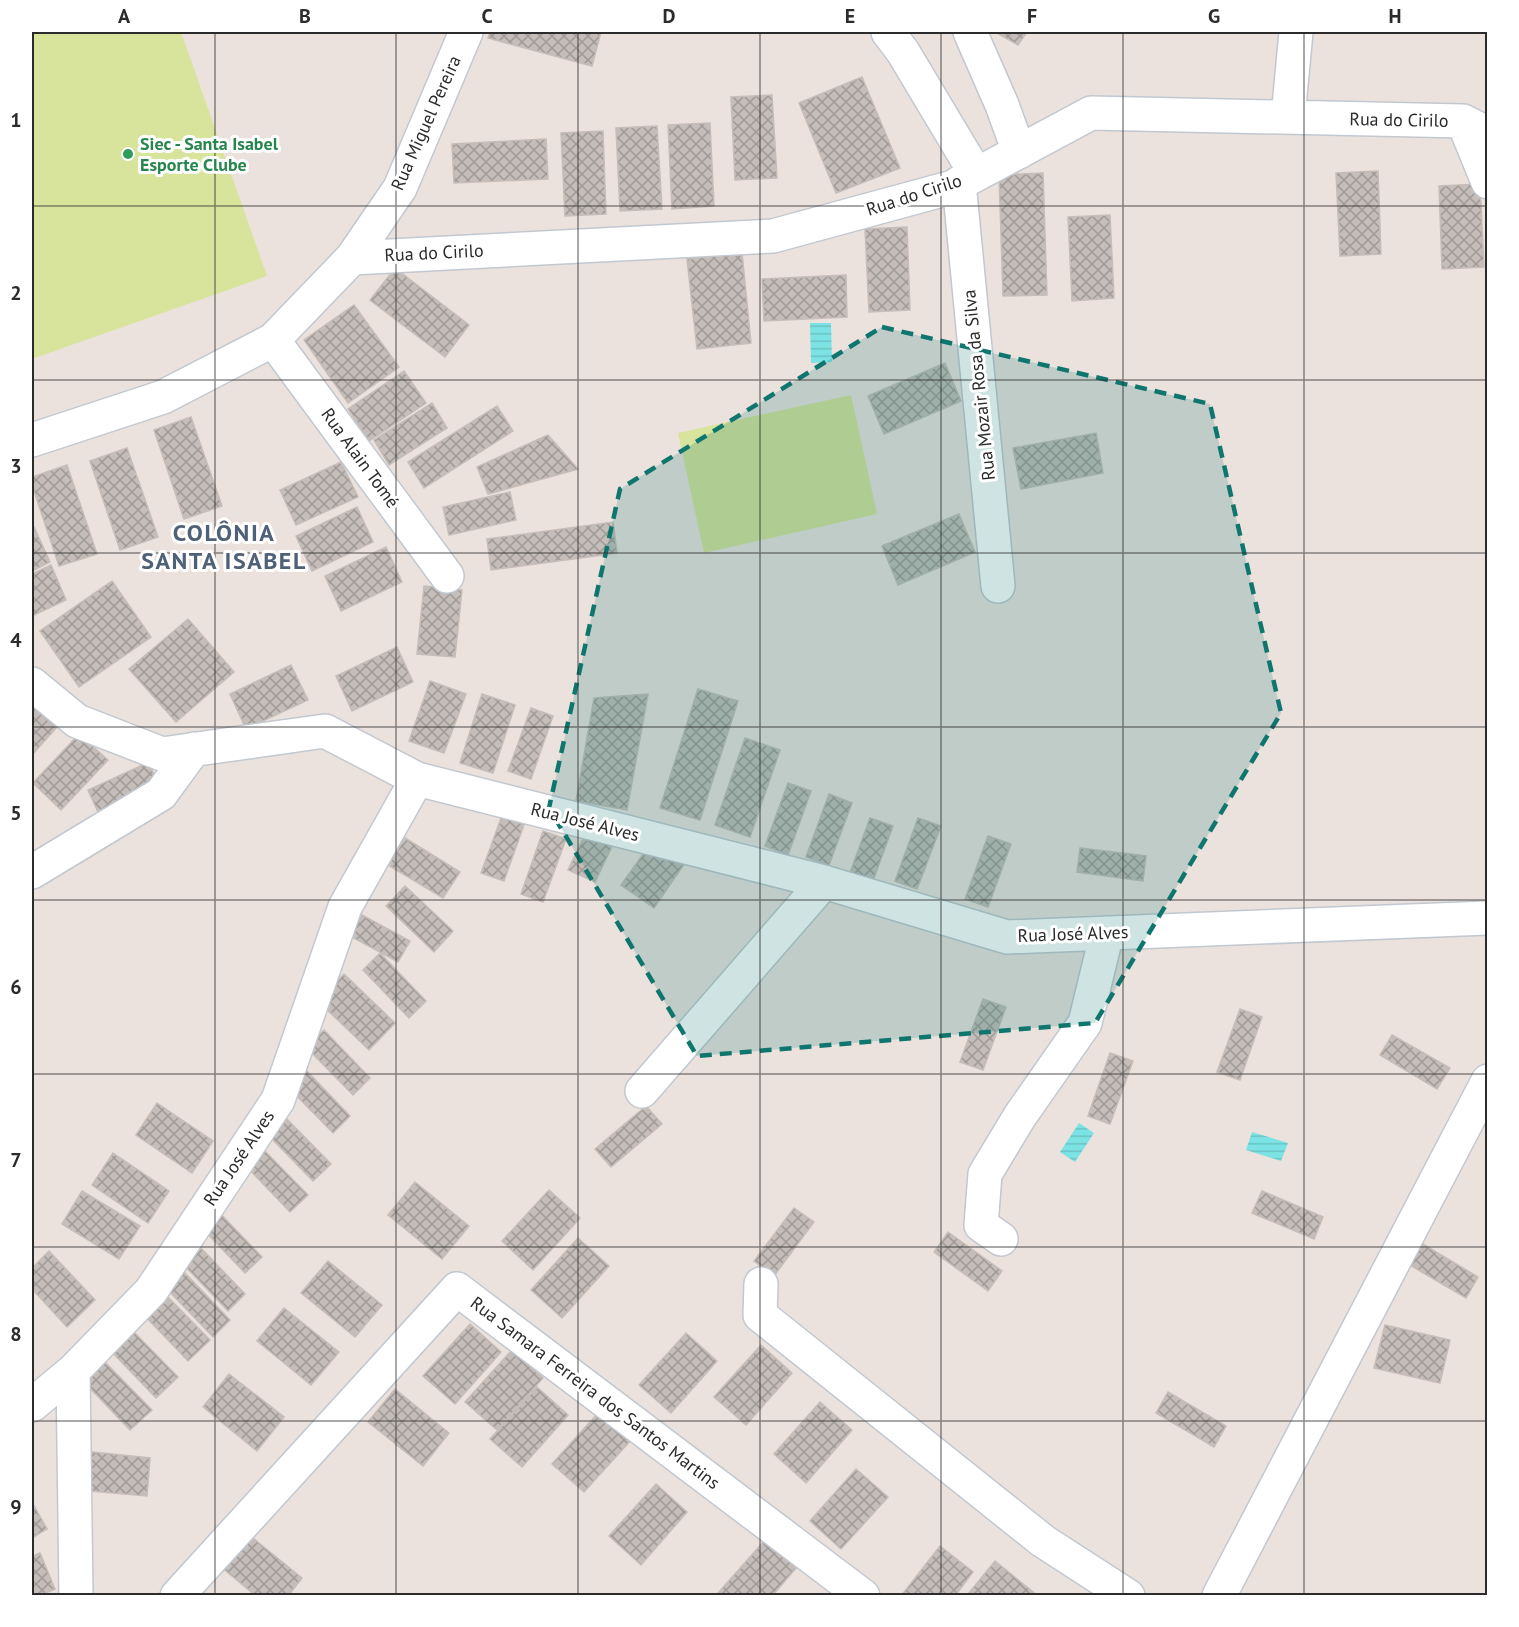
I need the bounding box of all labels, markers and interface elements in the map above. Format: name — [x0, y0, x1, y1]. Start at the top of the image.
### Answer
text: A — [118, 3, 131, 29]
text: B — [299, 3, 311, 29]
text: C — [481, 3, 493, 29]
text: D — [663, 3, 676, 29]
text: E — [845, 3, 855, 29]
text: F — [1027, 3, 1037, 29]
text: G — [1208, 3, 1220, 29]
text: H — [1388, 3, 1402, 29]
street label: Rua Miguel Pereira — [385, 52, 466, 194]
text: 1 — [10, 107, 22, 133]
street label: Rua do Cirilo — [1349, 107, 1449, 132]
place label: Siec - Santa Isabel Esporte Clube — [140, 132, 279, 176]
marker: Siec - Santa Isabel Esporte Clube — [121, 147, 135, 161]
street label: Rua do Cirilo — [863, 168, 965, 221]
street label: Rua do Cirilo — [384, 238, 484, 267]
text: 2 — [10, 280, 22, 306]
street label: Rua Mozair Rosa da Silva — [957, 288, 1000, 482]
street label: Rua Alain Tomé — [316, 403, 404, 512]
text: 3 — [10, 453, 22, 479]
district label: COLÔNIA SANTA ISABEL — [141, 517, 307, 576]
text: 4 — [10, 627, 22, 653]
street label: Rua José Alves — [529, 797, 642, 846]
text: 5 — [10, 800, 22, 826]
street label: Rua José Alves — [1017, 920, 1129, 947]
text: 6 — [10, 974, 22, 1000]
street label: Rua José Alves — [198, 1105, 279, 1210]
text: 7 — [10, 1147, 22, 1173]
street label: Rua Samara Ferreira dos Santos Martins — [466, 1291, 725, 1494]
text: 8 — [10, 1321, 22, 1347]
text: 9 — [10, 1494, 22, 1520]

